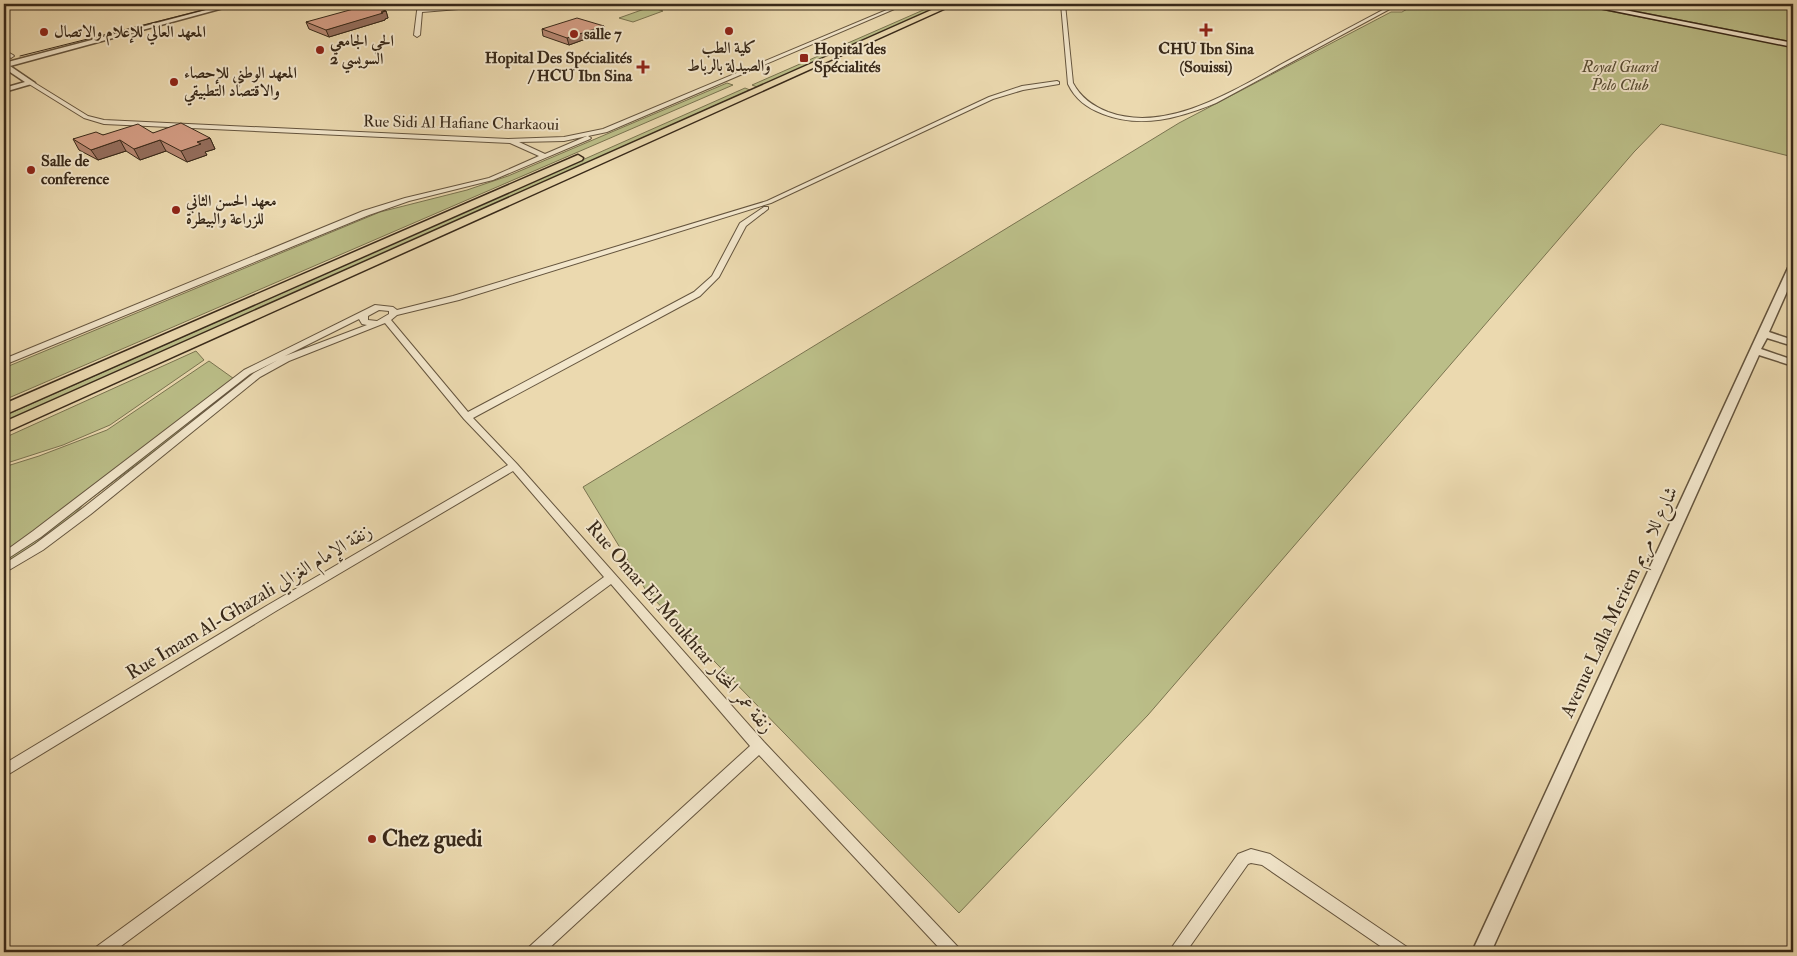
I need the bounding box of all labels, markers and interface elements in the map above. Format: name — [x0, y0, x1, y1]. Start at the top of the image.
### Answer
place label: المعهد العالي للإعلام والاتصال — [54, 22, 206, 46]
marker: CHU Ibn Sina (Souissi) — [1199, 23, 1213, 37]
place label: salle 7 — [584, 24, 622, 44]
marker: كلية الطب والصيدلة بالرباط — [723, 25, 735, 37]
marker: المعهد العالي للإعلام والاتصال — [38, 26, 50, 38]
marker: salle 7 — [568, 28, 580, 40]
place label: الحي الجامعي السويسي 2 — [330, 31, 394, 74]
place label: كلية الطب والصيدلة بالرباط — [687, 38, 771, 76]
place label: Hopital des Spécialités — [814, 39, 887, 78]
place label: CHU Ibn Sina (Souissi) — [1158, 39, 1254, 77]
marker: الحي الجامعي السويسي 2 — [314, 44, 326, 56]
place label: Hopital Des Spécialités / HCU Ibn Sina — [485, 48, 633, 86]
marker: Hopital des Spécialités — [798, 52, 810, 64]
park label: Royal Guard Polo Club — [1581, 57, 1659, 95]
marker: Hopital Des Spécialités / HCU Ibn Sina — [636, 60, 650, 74]
place label: المعهد الوطني للإحصاء والاقتصاد التطبيقي — [183, 63, 297, 106]
marker: المعهد الوطني للإحصاء والاقتصاد التطبيقي — [168, 76, 180, 88]
street label: Rue Sidi Al Hafiane Charkaoui — [363, 111, 559, 135]
place label: Salle de conference — [41, 151, 109, 189]
marker: Salle de conference — [25, 164, 37, 176]
place label: معهد الحسن الثاني للزراعة والبيطرة — [185, 191, 277, 229]
marker: معهد الحسن الثاني للزراعة والبيطرة — [170, 204, 182, 216]
street label: Avenue Lalla Meriem شارع للا مريم — [1554, 483, 1687, 724]
street label: Rue Omar El Moukhtar زنقة عمر المختار — [581, 516, 779, 738]
street label: Rue Imam Al-Ghazali زنقة الإمام الغزالي — [122, 519, 378, 689]
place label: Chez guedi — [382, 825, 483, 854]
marker: Chez guedi — [366, 833, 378, 845]

